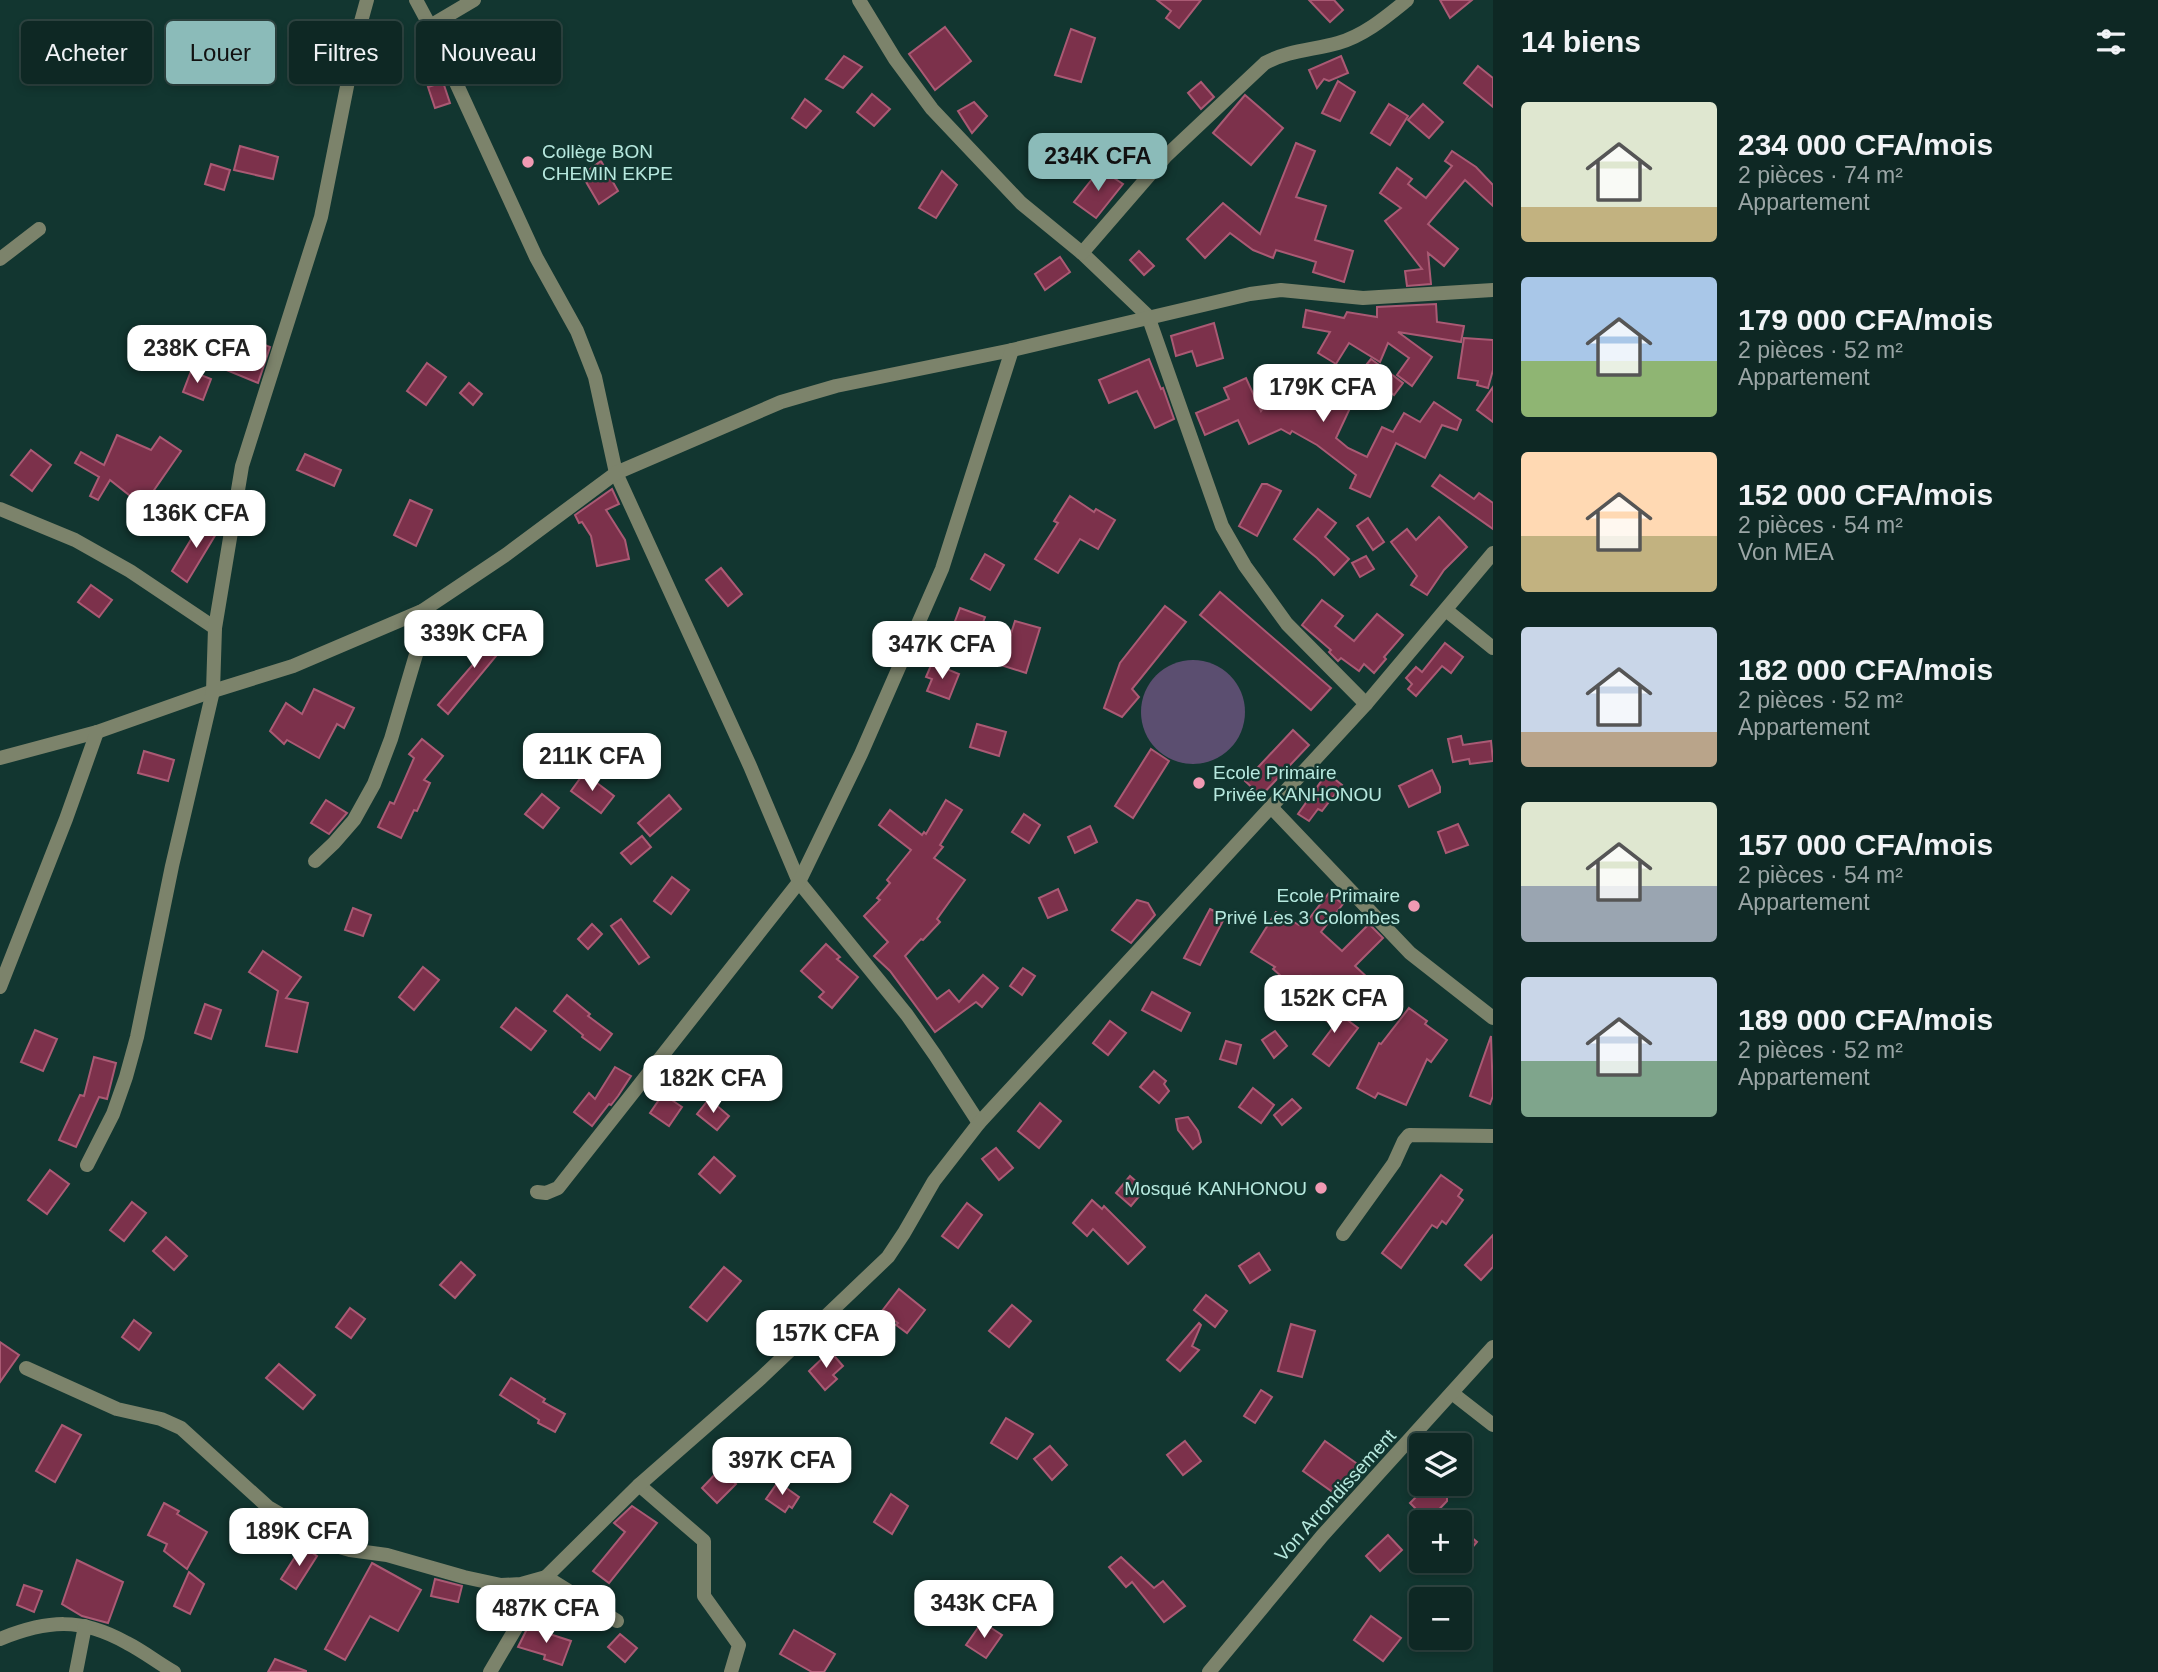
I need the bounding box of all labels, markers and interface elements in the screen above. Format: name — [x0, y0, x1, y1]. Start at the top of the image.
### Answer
chip: Acheter — [21, 21, 152, 84]
chip: Louer — [166, 21, 275, 84]
chip: Filtres — [289, 21, 402, 84]
chip: Nouveau — [416, 21, 561, 84]
icon: filters — [2092, 23, 2130, 61]
text: 14 biens — [1521, 25, 1641, 58]
text: 234 000 CFA/mois — [1738, 128, 1993, 161]
icon: home — [1577, 130, 1661, 214]
pin: 234K CFA — [1026, 134, 1170, 193]
place label: Collège BON CHEMIN EKPE — [542, 141, 673, 184]
text: 234K CFA — [1044, 143, 1152, 169]
marker: Collège BON CHEMIN EKPE — [520, 154, 536, 170]
text: 2 pièces · 74 m² — [1738, 162, 1903, 188]
text: Appartement — [1738, 189, 1870, 215]
text: 179 000 CFA/mois — [1738, 303, 1993, 336]
icon: home — [1577, 305, 1661, 389]
pin: 238K CFA — [125, 326, 269, 385]
text: 238K CFA — [143, 335, 251, 361]
text: 2 pièces · 52 m² — [1738, 337, 1903, 363]
pin: 179K CFA — [1251, 364, 1395, 424]
text: Appartement — [1738, 364, 1870, 390]
text: 179K CFA — [1269, 374, 1377, 400]
text: 152 000 CFA/mois — [1738, 478, 1993, 511]
icon: home — [1577, 480, 1661, 564]
pin: 136K CFA — [124, 490, 268, 550]
text: 136K CFA — [142, 500, 250, 526]
text: 2 pièces · 54 m² — [1738, 512, 1903, 538]
text: Von MEA — [1738, 539, 1834, 565]
pin: 339K CFA — [402, 610, 546, 670]
text: 339K CFA — [420, 620, 528, 646]
pin: 347K CFA — [870, 622, 1014, 681]
text: 347K CFA — [888, 631, 996, 657]
text: 182 000 CFA/mois — [1738, 653, 1993, 686]
icon: home — [1577, 655, 1661, 739]
text: 2 pièces · 52 m² — [1738, 687, 1903, 713]
text: Appartement — [1738, 714, 1870, 740]
pin: 211K CFA — [520, 734, 664, 793]
text: 211K CFA — [539, 743, 645, 769]
place label: Ecole Primaire Privée KANHONOU — [1213, 762, 1382, 805]
marker: Ecole Primaire Privée KANHONOU — [1191, 775, 1207, 791]
text: 157 000 CFA/mois — [1738, 828, 1993, 861]
icon: home — [1577, 830, 1661, 914]
text: 2 pièces · 54 m² — [1738, 862, 1903, 888]
place label: Ecole Primaire Privé Les 3 Colombes — [1214, 885, 1400, 928]
text: Appartement — [1738, 889, 1870, 915]
marker: Ecole Primaire Privé Les 3 Colombes — [1406, 898, 1422, 914]
pin: 152K CFA — [1262, 976, 1406, 1035]
text: 152K CFA — [1280, 985, 1388, 1011]
text: 189 000 CFA/mois — [1738, 1003, 1993, 1036]
icon: home — [1577, 1005, 1661, 1089]
text: 2 pièces · 52 m² — [1738, 1037, 1903, 1063]
pin: 182K CFA — [641, 1056, 785, 1115]
text: Appartement — [1738, 1064, 1870, 1090]
text: 182K CFA — [659, 1065, 767, 1091]
place label: Mosqué KANHONOU — [1124, 1178, 1307, 1199]
marker: Mosqué KANHONOU — [1313, 1180, 1329, 1196]
pin: 157K CFA — [754, 1310, 898, 1370]
text: 157K CFA — [772, 1320, 880, 1346]
street label: Von Arrondissement — [1271, 1425, 1401, 1566]
map controls — [1409, 1433, 1472, 1650]
button: layers — [1409, 1433, 1472, 1496]
pin: 397K CFA — [710, 1438, 854, 1497]
text: 397K CFA — [728, 1447, 836, 1473]
pin: 189K CFA — [227, 1508, 371, 1568]
button: + — [1409, 1510, 1472, 1573]
text: 189K CFA — [245, 1518, 353, 1544]
pin: 343K CFA — [912, 1580, 1056, 1640]
pin: 487K CFA — [474, 1586, 618, 1645]
button: − — [1409, 1587, 1472, 1650]
text: 343K CFA — [930, 1590, 1038, 1616]
text: 487K CFA — [492, 1595, 600, 1621]

